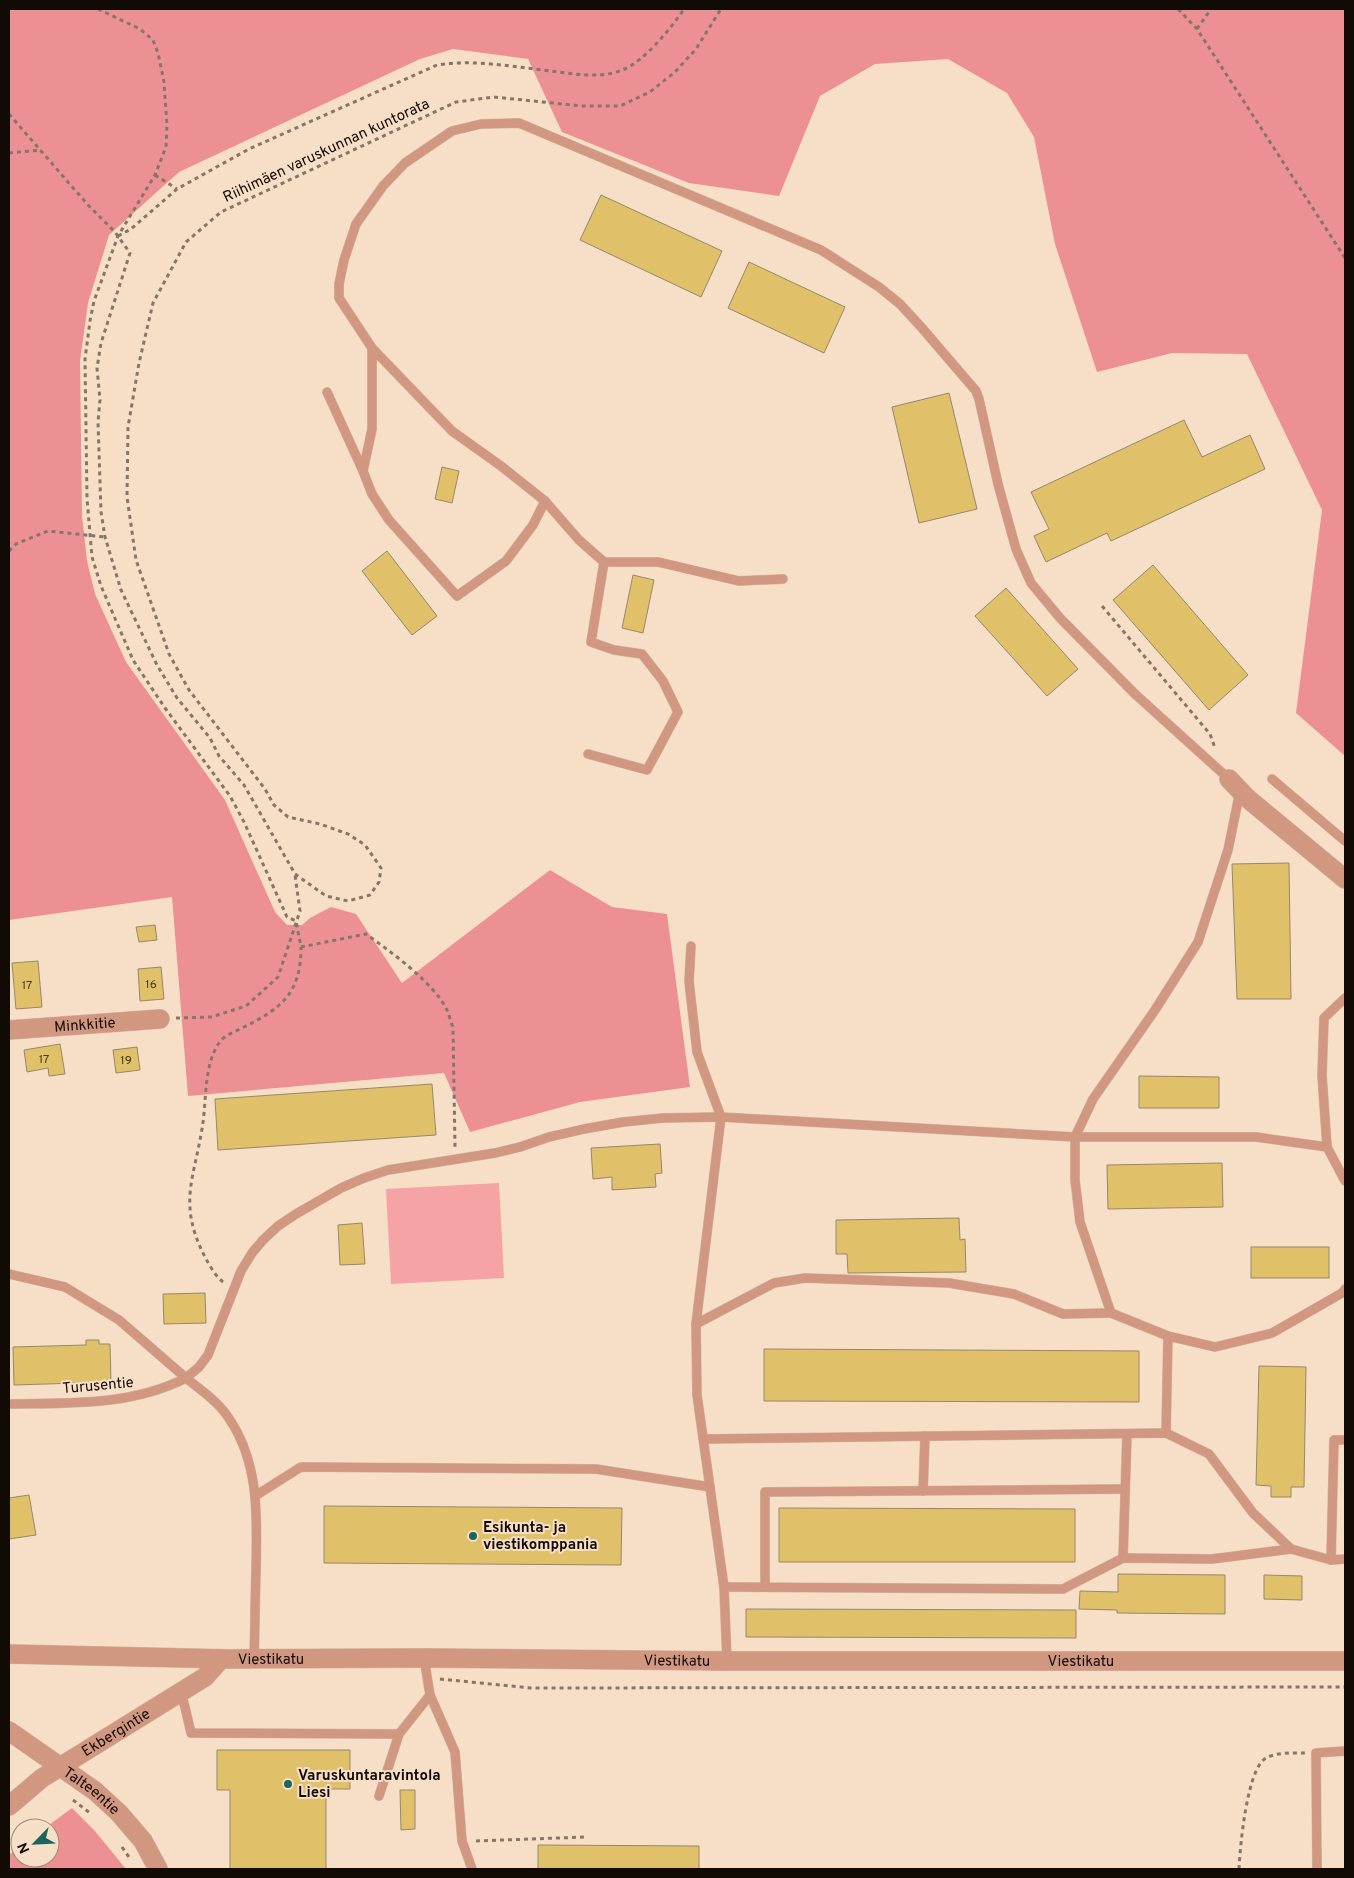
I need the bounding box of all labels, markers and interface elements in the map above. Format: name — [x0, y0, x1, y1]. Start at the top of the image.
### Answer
street label: Riihimäen varuskunnan kuntorata — [220, 95, 433, 208]
house number: 16 — [145, 977, 157, 993]
house number: 17 — [22, 978, 32, 994]
street label: Minkkitie — [54, 1014, 116, 1038]
house number: 17 — [39, 1052, 49, 1068]
house number: 19 — [120, 1053, 132, 1069]
street label: Turusentie — [62, 1374, 135, 1399]
place label: Esikunta- ja viestikomppania — [483, 1519, 598, 1555]
marker: Esikunta- ja viestikomppania — [467, 1530, 479, 1542]
street label: Viestikatu — [238, 1651, 304, 1670]
street label: Viestikatu — [644, 1652, 710, 1672]
street label: Viestikatu — [1048, 1653, 1114, 1672]
street label: Ekbergintie — [79, 1705, 154, 1762]
street label: Talteentie — [59, 1764, 123, 1820]
place label: Varuskuntaravintola Liesi — [298, 1767, 441, 1803]
marker: Varuskuntaravintola Liesi — [282, 1778, 294, 1790]
north arrow — [10, 1818, 60, 1868]
text: N — [15, 1840, 34, 1856]

